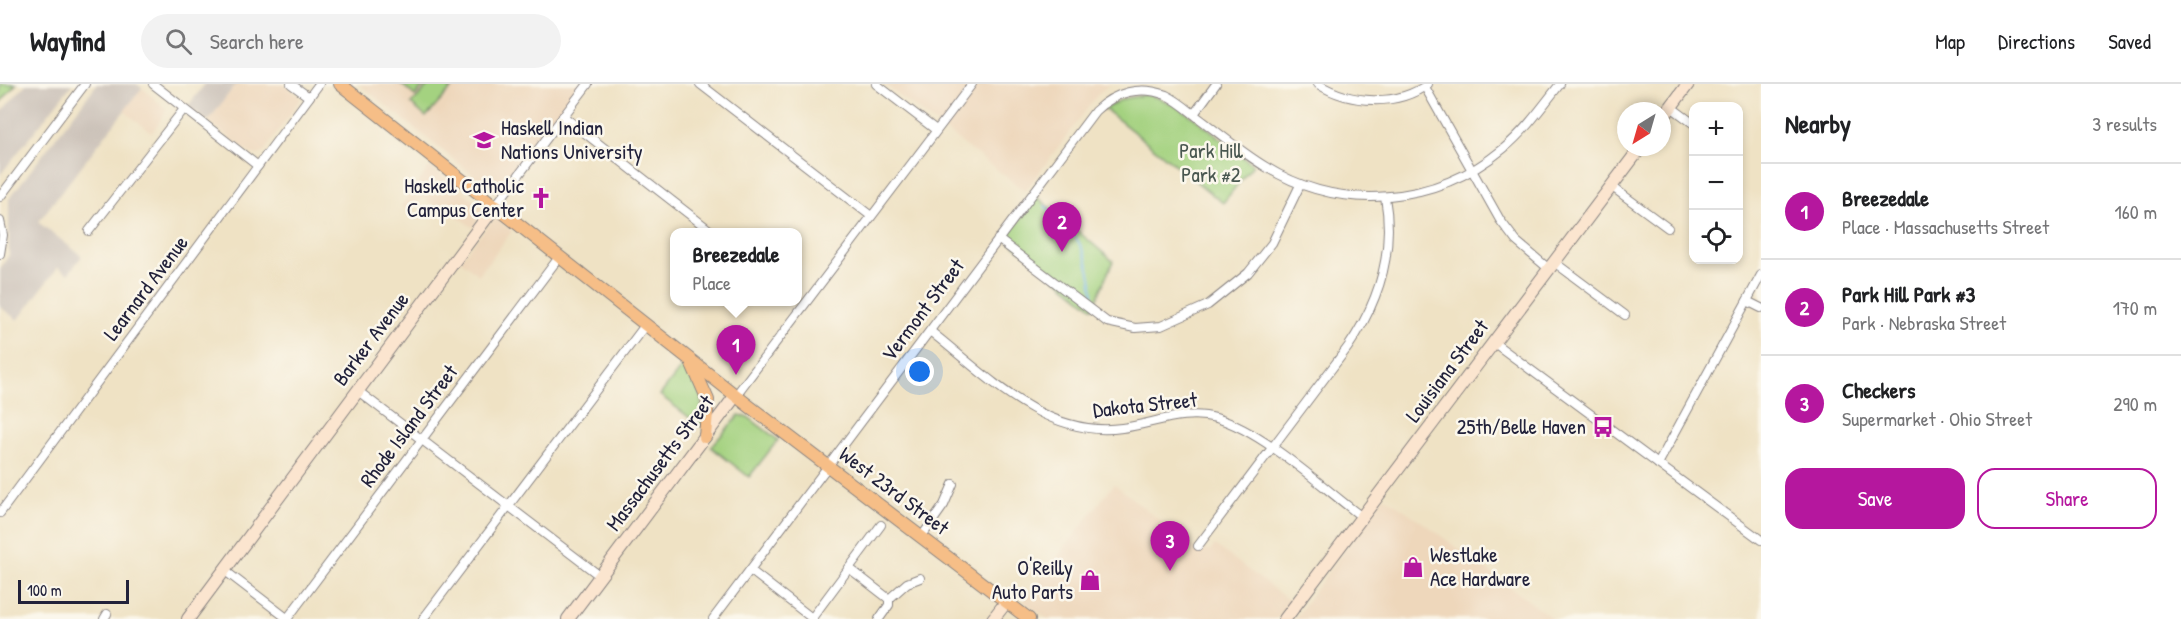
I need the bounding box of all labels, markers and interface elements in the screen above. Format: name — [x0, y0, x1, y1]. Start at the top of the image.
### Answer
search box — [141, 14, 561, 68]
text: Wayfind — [30, 22, 105, 60]
icon: search — [162, 25, 195, 58]
text: Search here — [210, 26, 304, 56]
text: Map — [1935, 27, 1965, 56]
text: Directions — [1998, 27, 2075, 56]
text: Saved — [2108, 27, 2151, 56]
north arrow — [1617, 102, 1671, 156]
map controls — [1689, 102, 1743, 264]
button: + — [1689, 102, 1743, 156]
text: Nearby — [1785, 106, 1851, 141]
text: 3 results — [2092, 110, 2157, 137]
place label: Haskell Indian Nations University — [501, 113, 643, 166]
school or university icon: Haskell Indian Nations University — [472, 128, 496, 152]
park label: Park Hill Park #2 — [1179, 136, 1244, 189]
button: − — [1689, 156, 1743, 210]
place label: Haskell Catholic Campus Center — [404, 171, 525, 224]
text: Breezedale — [1842, 183, 1929, 213]
church icon: Haskell Catholic Campus Center — [529, 186, 553, 210]
text: 1 — [1801, 198, 1808, 225]
text: 160 m — [2115, 198, 2157, 225]
pin: 2 — [1042, 202, 1082, 252]
button: locate — [1689, 210, 1743, 264]
text: Place · Massachusetts Street — [1842, 213, 2049, 240]
popup — [670, 228, 802, 306]
street label: Learnard Avenue — [97, 229, 195, 346]
text: Breezedale — [692, 239, 780, 269]
street label: Vermont Street — [874, 252, 971, 367]
text: Place — [692, 269, 731, 296]
text: Park Hill Park #3 — [1842, 279, 1975, 309]
street label: Barker Avenue — [326, 286, 415, 391]
text: 2 — [1800, 294, 1809, 321]
text: 170 m — [2113, 294, 2157, 321]
text: Park · Nebraska Street — [1842, 309, 2006, 336]
street label: Louisiana Street — [1398, 313, 1495, 428]
pin: 1 — [716, 326, 756, 375]
your location — [905, 357, 934, 386]
street label: Rhode Island Street — [353, 358, 465, 493]
text: Checkers — [1842, 375, 1915, 405]
street label: Dakota Street — [1091, 385, 1199, 424]
street label: Massachusetts Street — [599, 388, 721, 537]
text: 3 — [1800, 390, 1809, 417]
text: 290 m — [2113, 390, 2157, 417]
text: Supermarket · Ohio Street — [1842, 405, 2032, 432]
place label: 25th/Belle Haven — [1457, 412, 1586, 441]
bus stop icon: 25th/Belle Haven — [1591, 415, 1615, 439]
street label: West 23rd Street — [833, 440, 956, 542]
button: Save — [1785, 468, 1965, 529]
button: Share — [1977, 468, 2157, 529]
pin: 3 — [1150, 522, 1190, 571]
place label: Westlake Ace Hardware — [1430, 540, 1530, 593]
place label: O'Reilly Auto Parts — [992, 553, 1073, 606]
shop icon: Westlake Ace Hardware — [1401, 555, 1425, 579]
shop icon: O'Reilly Auto Parts — [1078, 568, 1102, 592]
scale bar — [18, 577, 129, 604]
text: 100 m — [27, 579, 62, 601]

